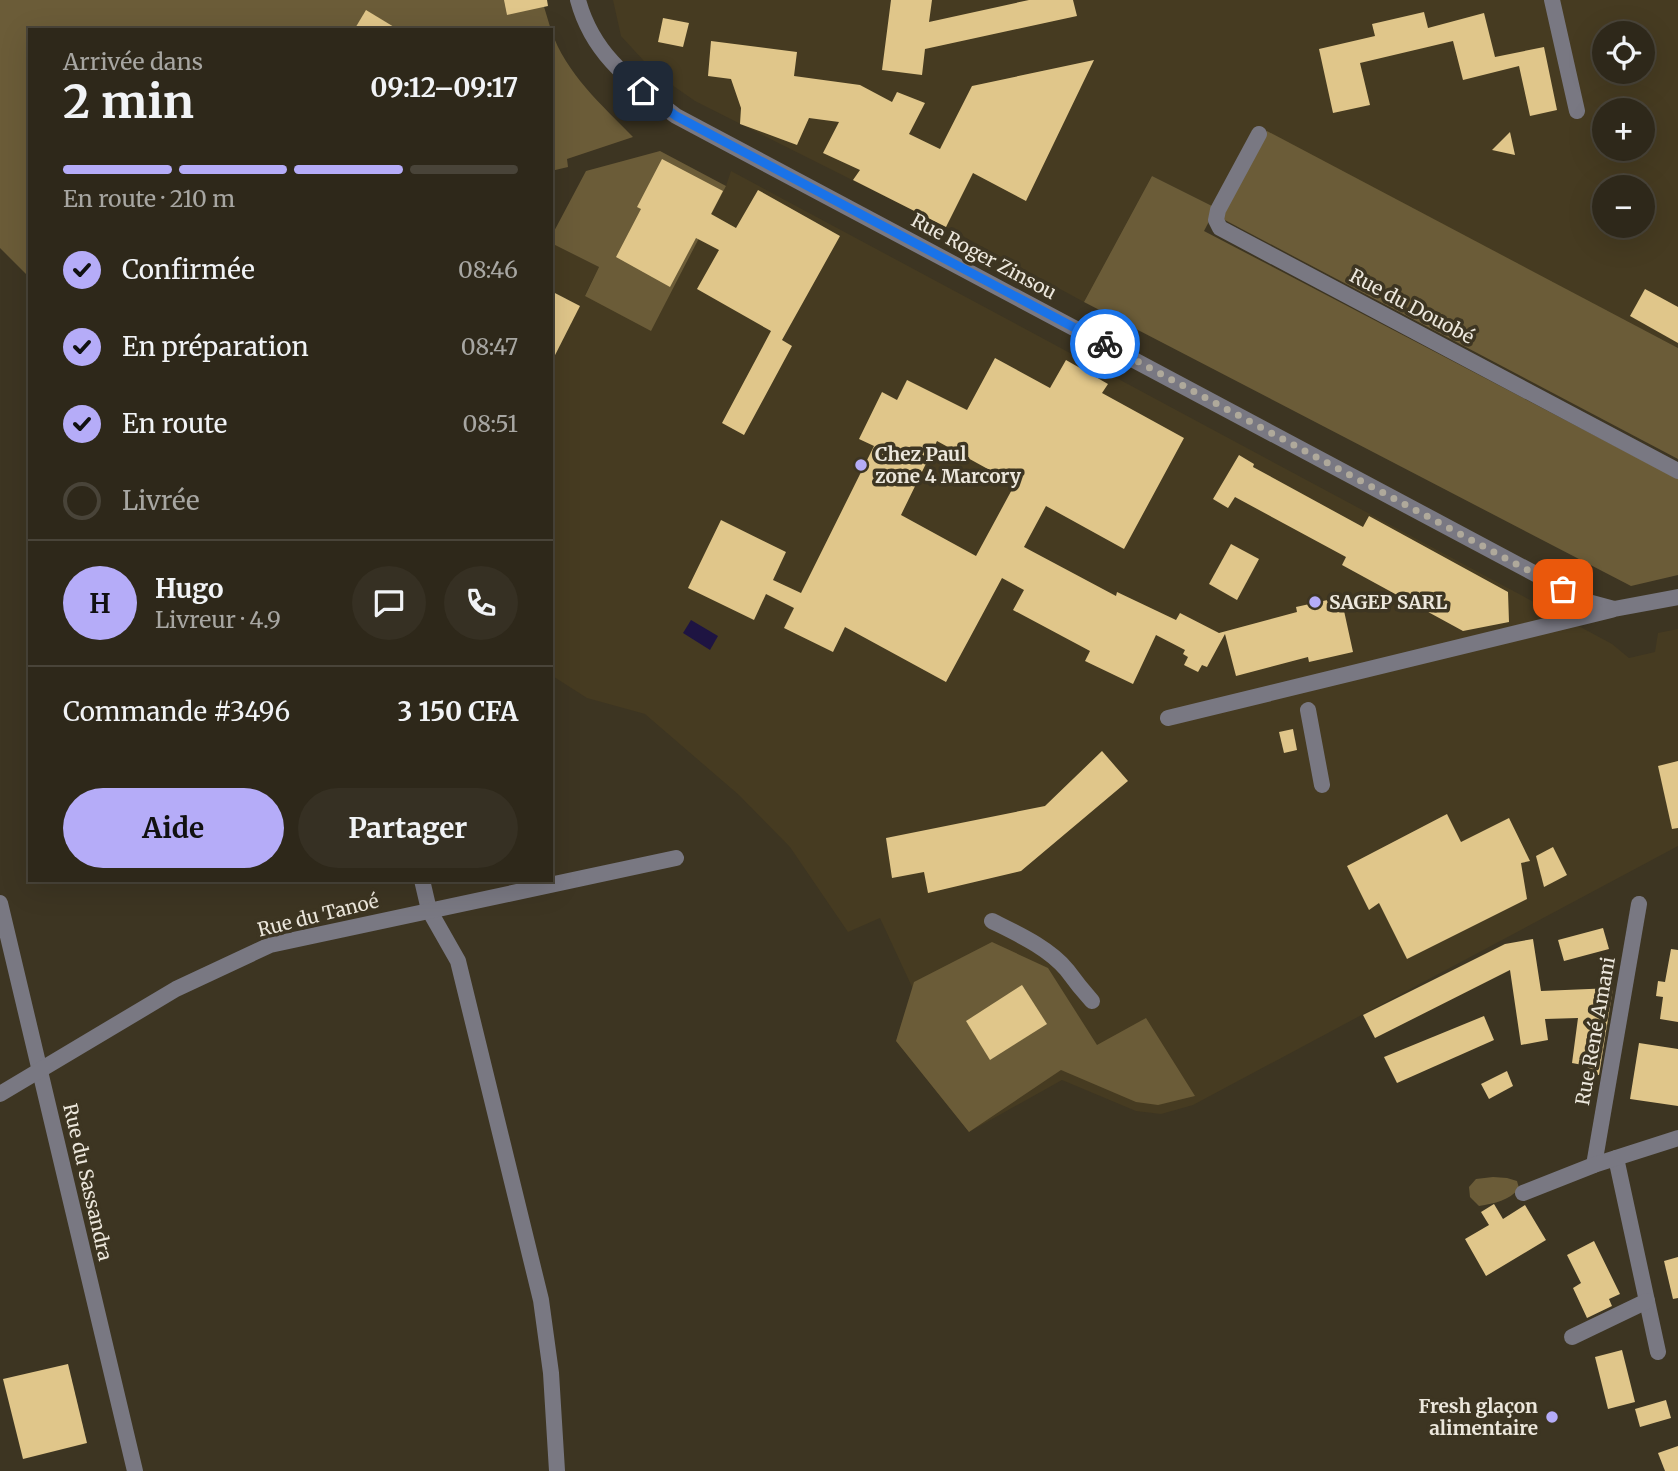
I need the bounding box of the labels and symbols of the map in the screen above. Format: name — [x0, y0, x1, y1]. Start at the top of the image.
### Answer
pin — [613, 61, 673, 121]
street label: Rue Roger Zinsou — [907, 208, 1061, 304]
street label: Rue du Douobé — [1346, 263, 1478, 349]
courier — [1070, 309, 1140, 379]
place label: Chez Paul zone 4 Marcory — [875, 442, 1022, 488]
marker: Chez Paul zone 4 Marcory — [853, 457, 869, 473]
pin — [1533, 559, 1593, 619]
place label: SAGEP SARL — [1329, 590, 1447, 614]
marker: SAGEP SARL — [1307, 594, 1323, 610]
street label: Rue du Tanoé — [255, 888, 381, 942]
street label: Rue René Amani — [1570, 955, 1620, 1107]
street label: Rue du Sassandra — [58, 1101, 118, 1263]
place label: Fresh glaçon alimentaire — [1419, 1394, 1538, 1440]
marker: Fresh glaçon alimentaire — [1544, 1409, 1560, 1425]

